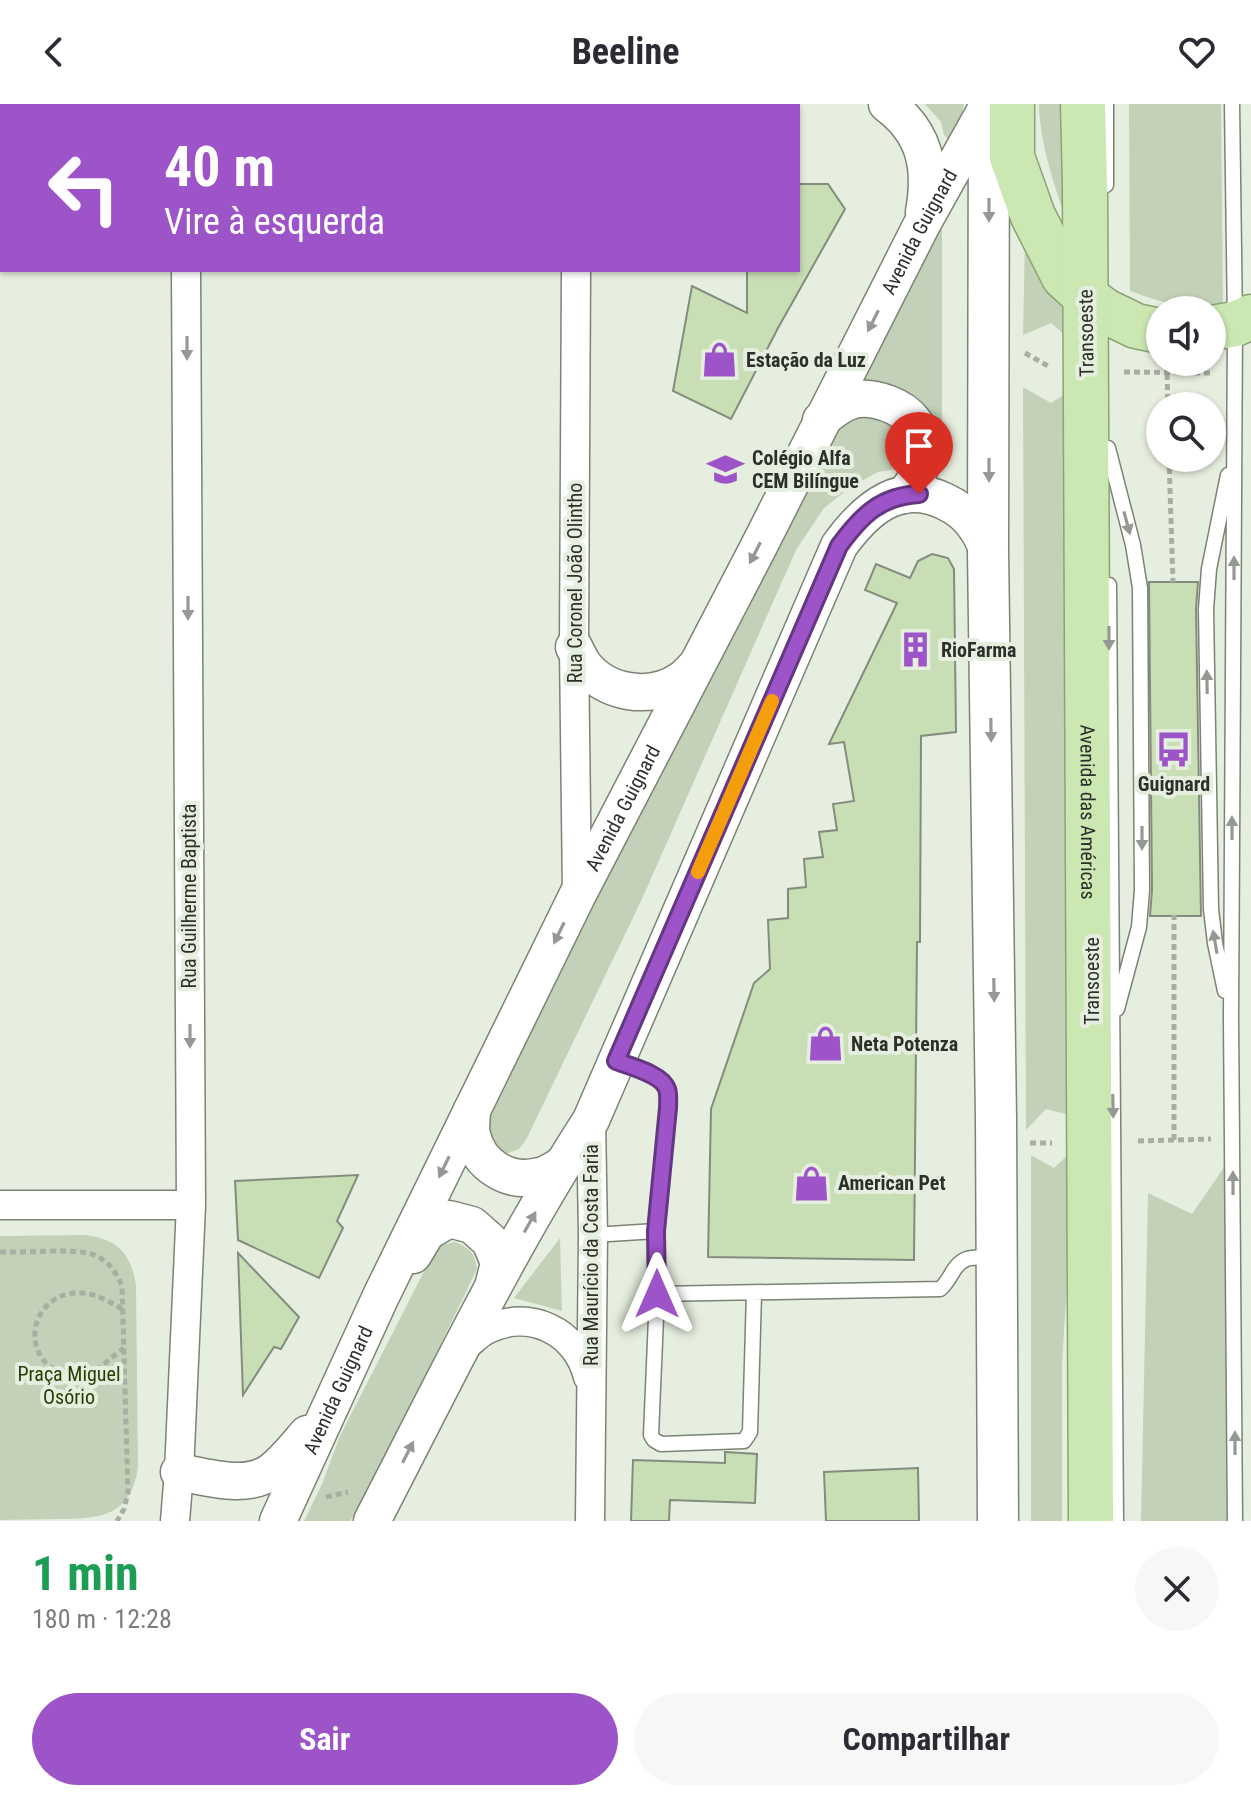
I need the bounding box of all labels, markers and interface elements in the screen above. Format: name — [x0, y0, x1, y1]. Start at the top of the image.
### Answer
icon: back — [32, 30, 76, 74]
icon: heart — [1175, 30, 1219, 74]
text: Beeline — [572, 31, 679, 73]
text: 40 m — [164, 134, 275, 200]
icon: left — [32, 136, 136, 240]
street label: Avenida Guignard — [876, 165, 962, 299]
one-way arrow — [983, 198, 995, 223]
text: Vire à esquerda — [164, 201, 385, 243]
street label: Transoeste — [1073, 289, 1099, 377]
map controls — [1146, 296, 1226, 472]
button: sound — [1146, 296, 1226, 376]
one-way arrow — [866, 309, 879, 332]
one-way arrow — [181, 336, 193, 361]
shop icon: Estação da Luz — [701, 341, 739, 379]
place label: Estação da Luz — [746, 348, 866, 372]
button: search — [1146, 392, 1226, 472]
pin — [885, 412, 953, 494]
icon: arrive — [897, 424, 941, 468]
place label: Colégio Alfa CEM Bilíngue — [752, 446, 859, 493]
school or university icon: Colégio Alfa CEM Bilíngue — [707, 450, 745, 488]
one-way arrow — [982, 458, 995, 483]
street label: Rua Coronel João Olintho — [563, 483, 587, 683]
one-way arrow — [1122, 511, 1134, 536]
one-way arrow — [749, 541, 762, 564]
one-way arrow — [1227, 555, 1240, 580]
one-way arrow — [182, 596, 194, 621]
one-way arrow — [1103, 626, 1115, 651]
building icon: RioFarma — [896, 631, 934, 669]
place label: RioFarma — [941, 638, 1017, 662]
one-way arrow — [1201, 669, 1214, 694]
one-way arrow — [985, 718, 997, 743]
street label: Avenida das Américas — [1075, 724, 1100, 900]
bus stop icon: Guignard — [1155, 730, 1193, 768]
street label: Avenida Guignard — [580, 741, 665, 875]
place label: Guignard — [1138, 772, 1210, 796]
street label: Rua Guilherme Baptista — [177, 804, 201, 988]
one-way arrow — [1226, 815, 1238, 840]
one-way arrow — [1135, 826, 1148, 851]
one-way arrow — [552, 922, 566, 945]
one-way arrow — [1209, 929, 1221, 954]
street label: Transoeste — [1080, 937, 1104, 1025]
one-way arrow — [988, 978, 1001, 1003]
one-way arrow — [184, 1024, 196, 1049]
shop icon: Neta Potenza — [806, 1025, 844, 1063]
place label: Neta Potenza — [851, 1032, 958, 1056]
one-way arrow — [1107, 1094, 1120, 1119]
street label: Rua Maurício da Costa Faria — [579, 1144, 603, 1366]
one-way arrow — [438, 1155, 451, 1178]
shop icon: American Pet — [793, 1164, 831, 1202]
one-way arrow — [1227, 1170, 1239, 1195]
place label: American Pet — [838, 1171, 946, 1195]
one-way arrow — [523, 1211, 537, 1233]
position arrow — [615, 1252, 699, 1336]
street label: Avenida Guignard — [298, 1322, 378, 1458]
park label: Praça Miguel Osório — [18, 1362, 120, 1409]
one-way arrow — [1229, 1430, 1241, 1455]
one-way arrow — [402, 1440, 415, 1463]
text: 1 min — [32, 1545, 139, 1602]
button: close — [1135, 1547, 1219, 1631]
text: 180 m · 12:28 — [32, 1604, 172, 1634]
button: Sair — [32, 1693, 618, 1785]
button: Compartilhar — [634, 1693, 1219, 1785]

